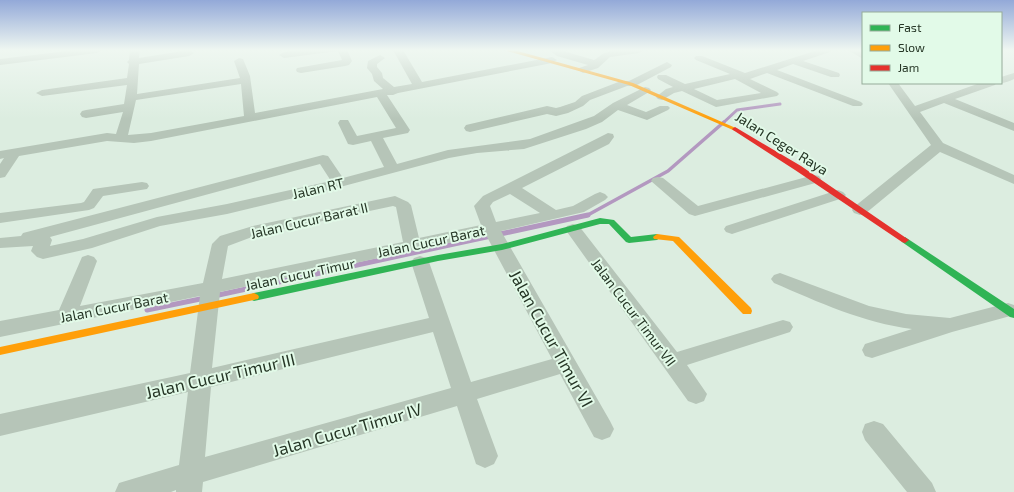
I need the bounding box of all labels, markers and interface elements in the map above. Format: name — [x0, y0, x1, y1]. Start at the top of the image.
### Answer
legend — [862, 12, 1002, 84]
text: Fast — [898, 20, 922, 34]
text: Slow — [898, 40, 925, 54]
text: Jam — [898, 60, 919, 74]
street label: Jalan Ceger Raya — [732, 108, 832, 178]
street label: Jalan RT — [291, 174, 345, 202]
street label: Jalan Cucur Barat II — [249, 198, 369, 242]
street label: Jalan Cucur Barat — [376, 221, 486, 261]
street label: Jalan Cucur Timur — [243, 254, 357, 294]
street label: Jalan Cucur Timur VII — [588, 255, 680, 369]
street label: Jalan Cucur Timur VI — [506, 266, 598, 410]
street label: Jalan Cucur Barat — [58, 288, 170, 326]
street label: Jalan Cucur Timur III — [143, 348, 297, 402]
street label: Jalan Cucur Timur IV — [270, 398, 424, 460]

